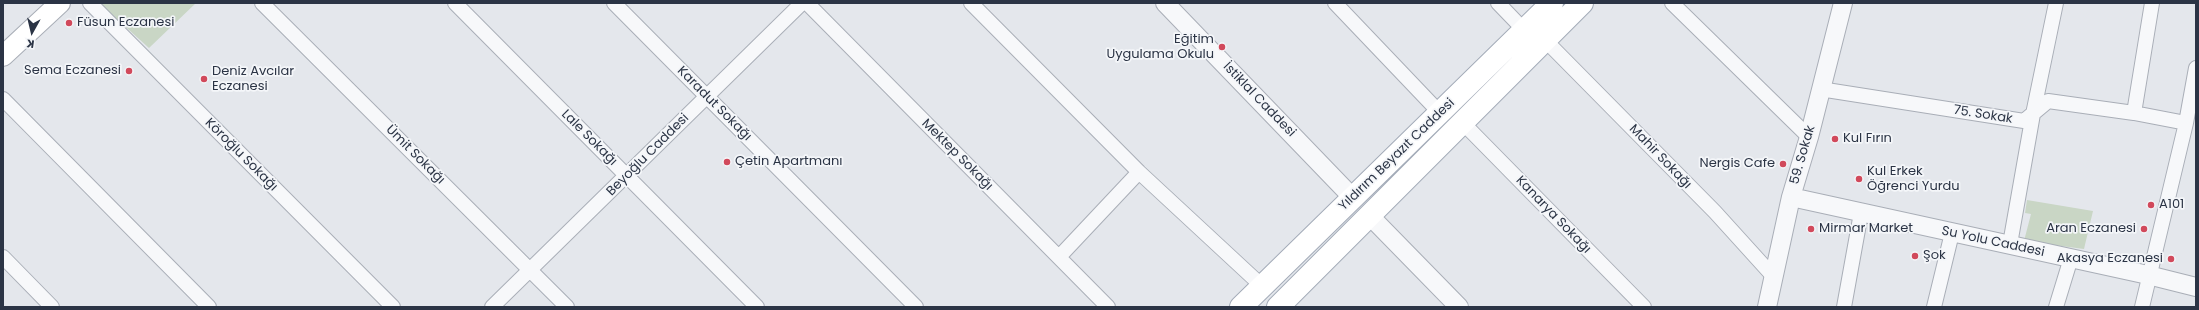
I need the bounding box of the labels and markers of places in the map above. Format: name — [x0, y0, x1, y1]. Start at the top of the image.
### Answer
place label: Füsun Eczanesi — [77, 15, 174, 31]
marker: Füsun Eczanesi — [64, 18, 74, 28]
place label: Eğitim Uygulama Okulu — [1106, 32, 1214, 63]
marker: Eğitim Uygulama Okulu — [1217, 42, 1227, 52]
place label: Sema Eczanesi — [24, 63, 121, 79]
place label: Deniz Avcılar Eczanesi — [212, 64, 294, 95]
marker: Sema Eczanesi — [124, 66, 134, 76]
marker: Deniz Avcılar Eczanesi — [199, 74, 209, 84]
place label: Kul Fırın — [1843, 131, 1892, 147]
marker: Kul Fırın — [1830, 134, 1840, 144]
place label: Çetin Apartmanı — [735, 154, 842, 170]
place label: Nergis Cafe — [1700, 156, 1775, 172]
marker: Çetin Apartmanı — [722, 157, 732, 167]
marker: Nergis Cafe — [1778, 159, 1788, 169]
place label: Kul Erkek Öğrenci Yurdu — [1867, 164, 1960, 195]
marker: Kul Erkek Öğrenci Yurdu — [1854, 174, 1864, 184]
place label: A101 — [2159, 197, 2184, 213]
marker: A101 — [2146, 200, 2156, 210]
place label: Mirmar Market — [1819, 221, 1913, 237]
place label: Aran Eczanesi — [2046, 221, 2136, 237]
marker: Mirmar Market — [1806, 224, 1816, 234]
marker: Aran Eczanesi — [2139, 224, 2149, 234]
place label: Şok — [1923, 248, 1946, 264]
marker: Şok — [1910, 251, 1920, 261]
place label: Akasya Eczanesi — [2057, 251, 2163, 267]
marker: Akasya Eczanesi — [2166, 254, 2176, 264]

